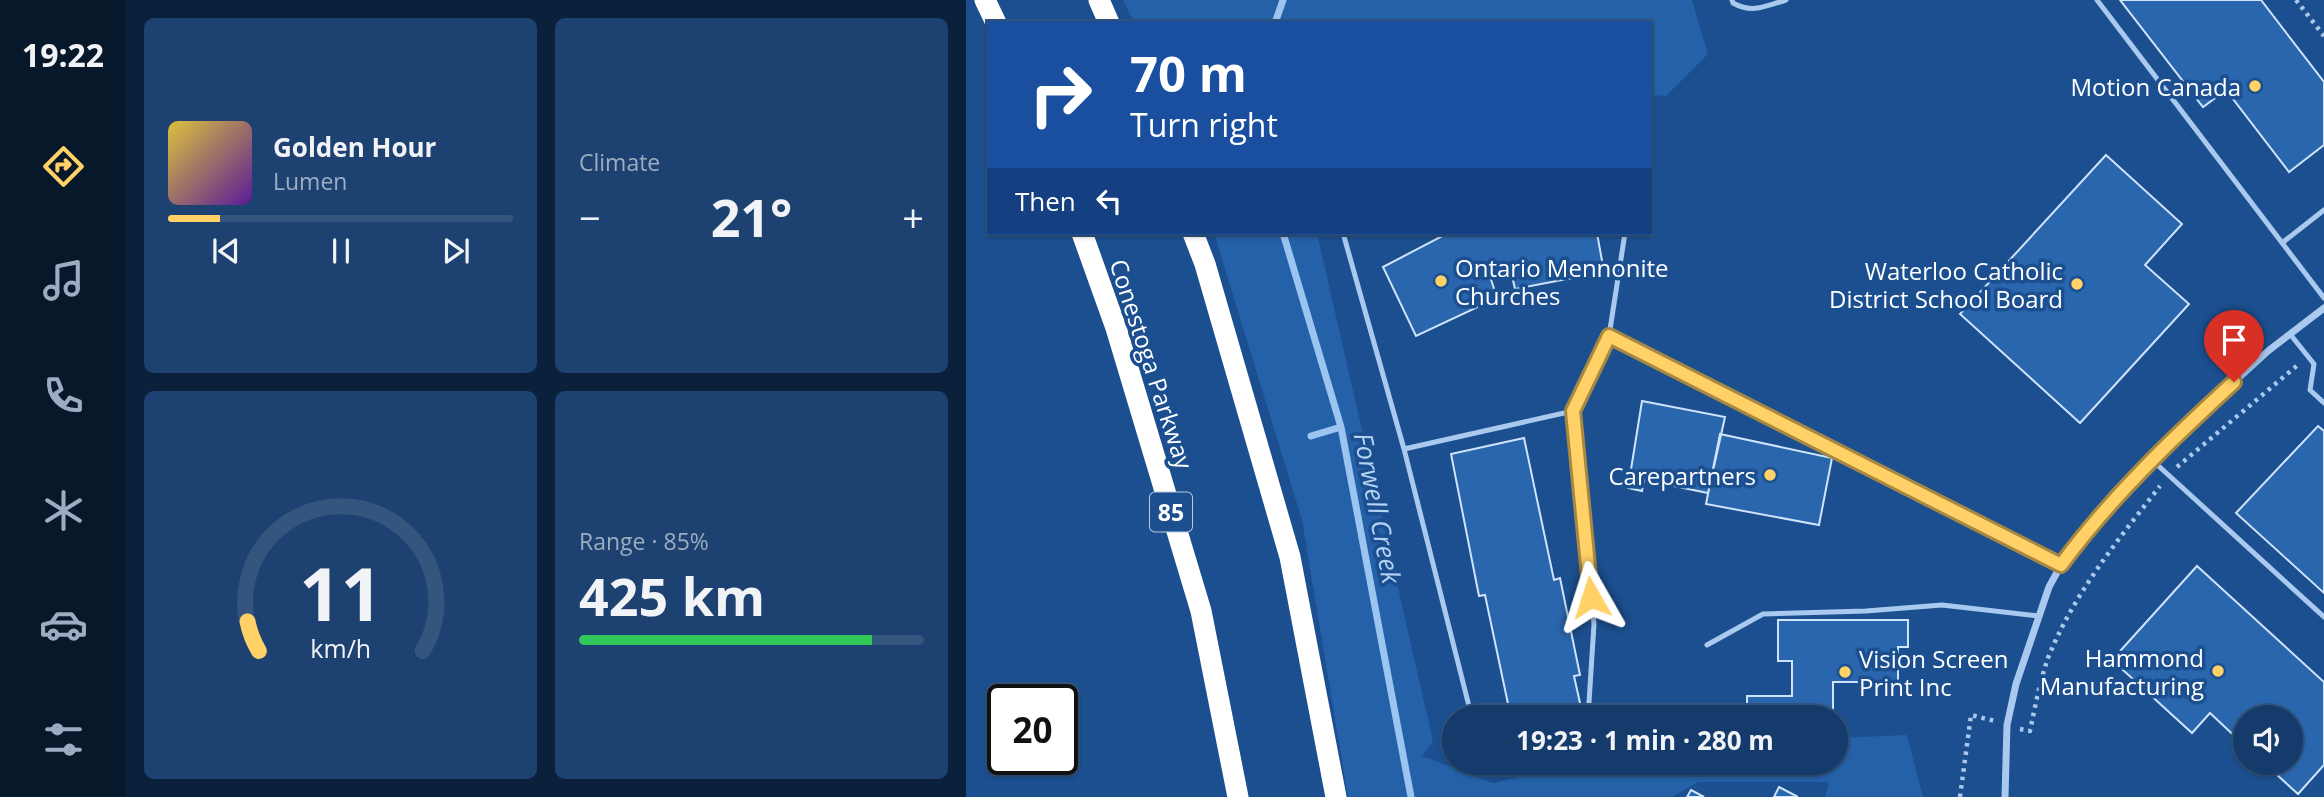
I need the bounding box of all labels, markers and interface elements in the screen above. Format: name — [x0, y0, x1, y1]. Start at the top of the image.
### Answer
text: 19:22 — [22, 33, 104, 76]
text: 70 m — [1130, 40, 1247, 106]
icon: right — [1015, 49, 1106, 140]
place label: Motion Canada — [2070, 70, 2241, 103]
marker: Motion Canada — [2247, 78, 2263, 94]
text: Turn right — [1130, 103, 1278, 146]
text: Golden Hour — [273, 129, 436, 165]
icon: directions — [39, 142, 88, 191]
text: Climate — [579, 146, 660, 178]
text: Lumen — [273, 165, 347, 197]
text: 21° — [711, 181, 792, 252]
icon: left — [1090, 182, 1128, 220]
text: Then — [1015, 183, 1076, 219]
text: − — [579, 191, 601, 243]
text: + — [902, 191, 924, 243]
icon: previous — [207, 232, 245, 270]
icon: pause — [322, 232, 360, 270]
icon: next — [437, 232, 475, 270]
place label: Ontario Mennonite Churches — [1455, 251, 1669, 312]
place label: Waterloo Catholic District School Board — [1829, 254, 2063, 315]
street label: Conestoga Parkway — [1102, 255, 1202, 474]
icon: music — [39, 256, 88, 305]
marker: Ontario Mennonite Churches — [1433, 273, 1449, 289]
marker: Waterloo Catholic District School Board — [2069, 276, 2085, 292]
pin — [2204, 310, 2264, 382]
icon: arrive — [2215, 321, 2253, 359]
icon: phone — [39, 371, 88, 420]
water label: Forwell Creek — [1346, 430, 1411, 588]
place label: Carepartners — [1608, 459, 1756, 492]
marker: Carepartners — [1762, 467, 1778, 483]
icon: climate — [39, 486, 88, 535]
road number: 85 — [1150, 492, 1192, 532]
text: Range · 85% — [579, 525, 709, 557]
text: 11 — [299, 543, 382, 642]
text: 425 km — [579, 560, 765, 631]
position arrow — [1554, 560, 1628, 634]
icon: car — [39, 600, 88, 649]
text: km/h — [310, 631, 371, 665]
place label: Hammond Manufacturing — [2040, 641, 2204, 702]
place label: Vision Screen Print Inc — [1859, 642, 2008, 703]
marker: Hammond Manufacturing — [2210, 663, 2226, 679]
marker: Vision Screen Print Inc — [1837, 664, 1853, 680]
speed limit sign: 20 — [987, 684, 1078, 775]
map controls — [2233, 705, 2303, 775]
button: sound — [2233, 705, 2303, 775]
icon: filters — [39, 715, 88, 764]
text: 19:23 · 1 min · 280 m — [1516, 722, 1774, 758]

